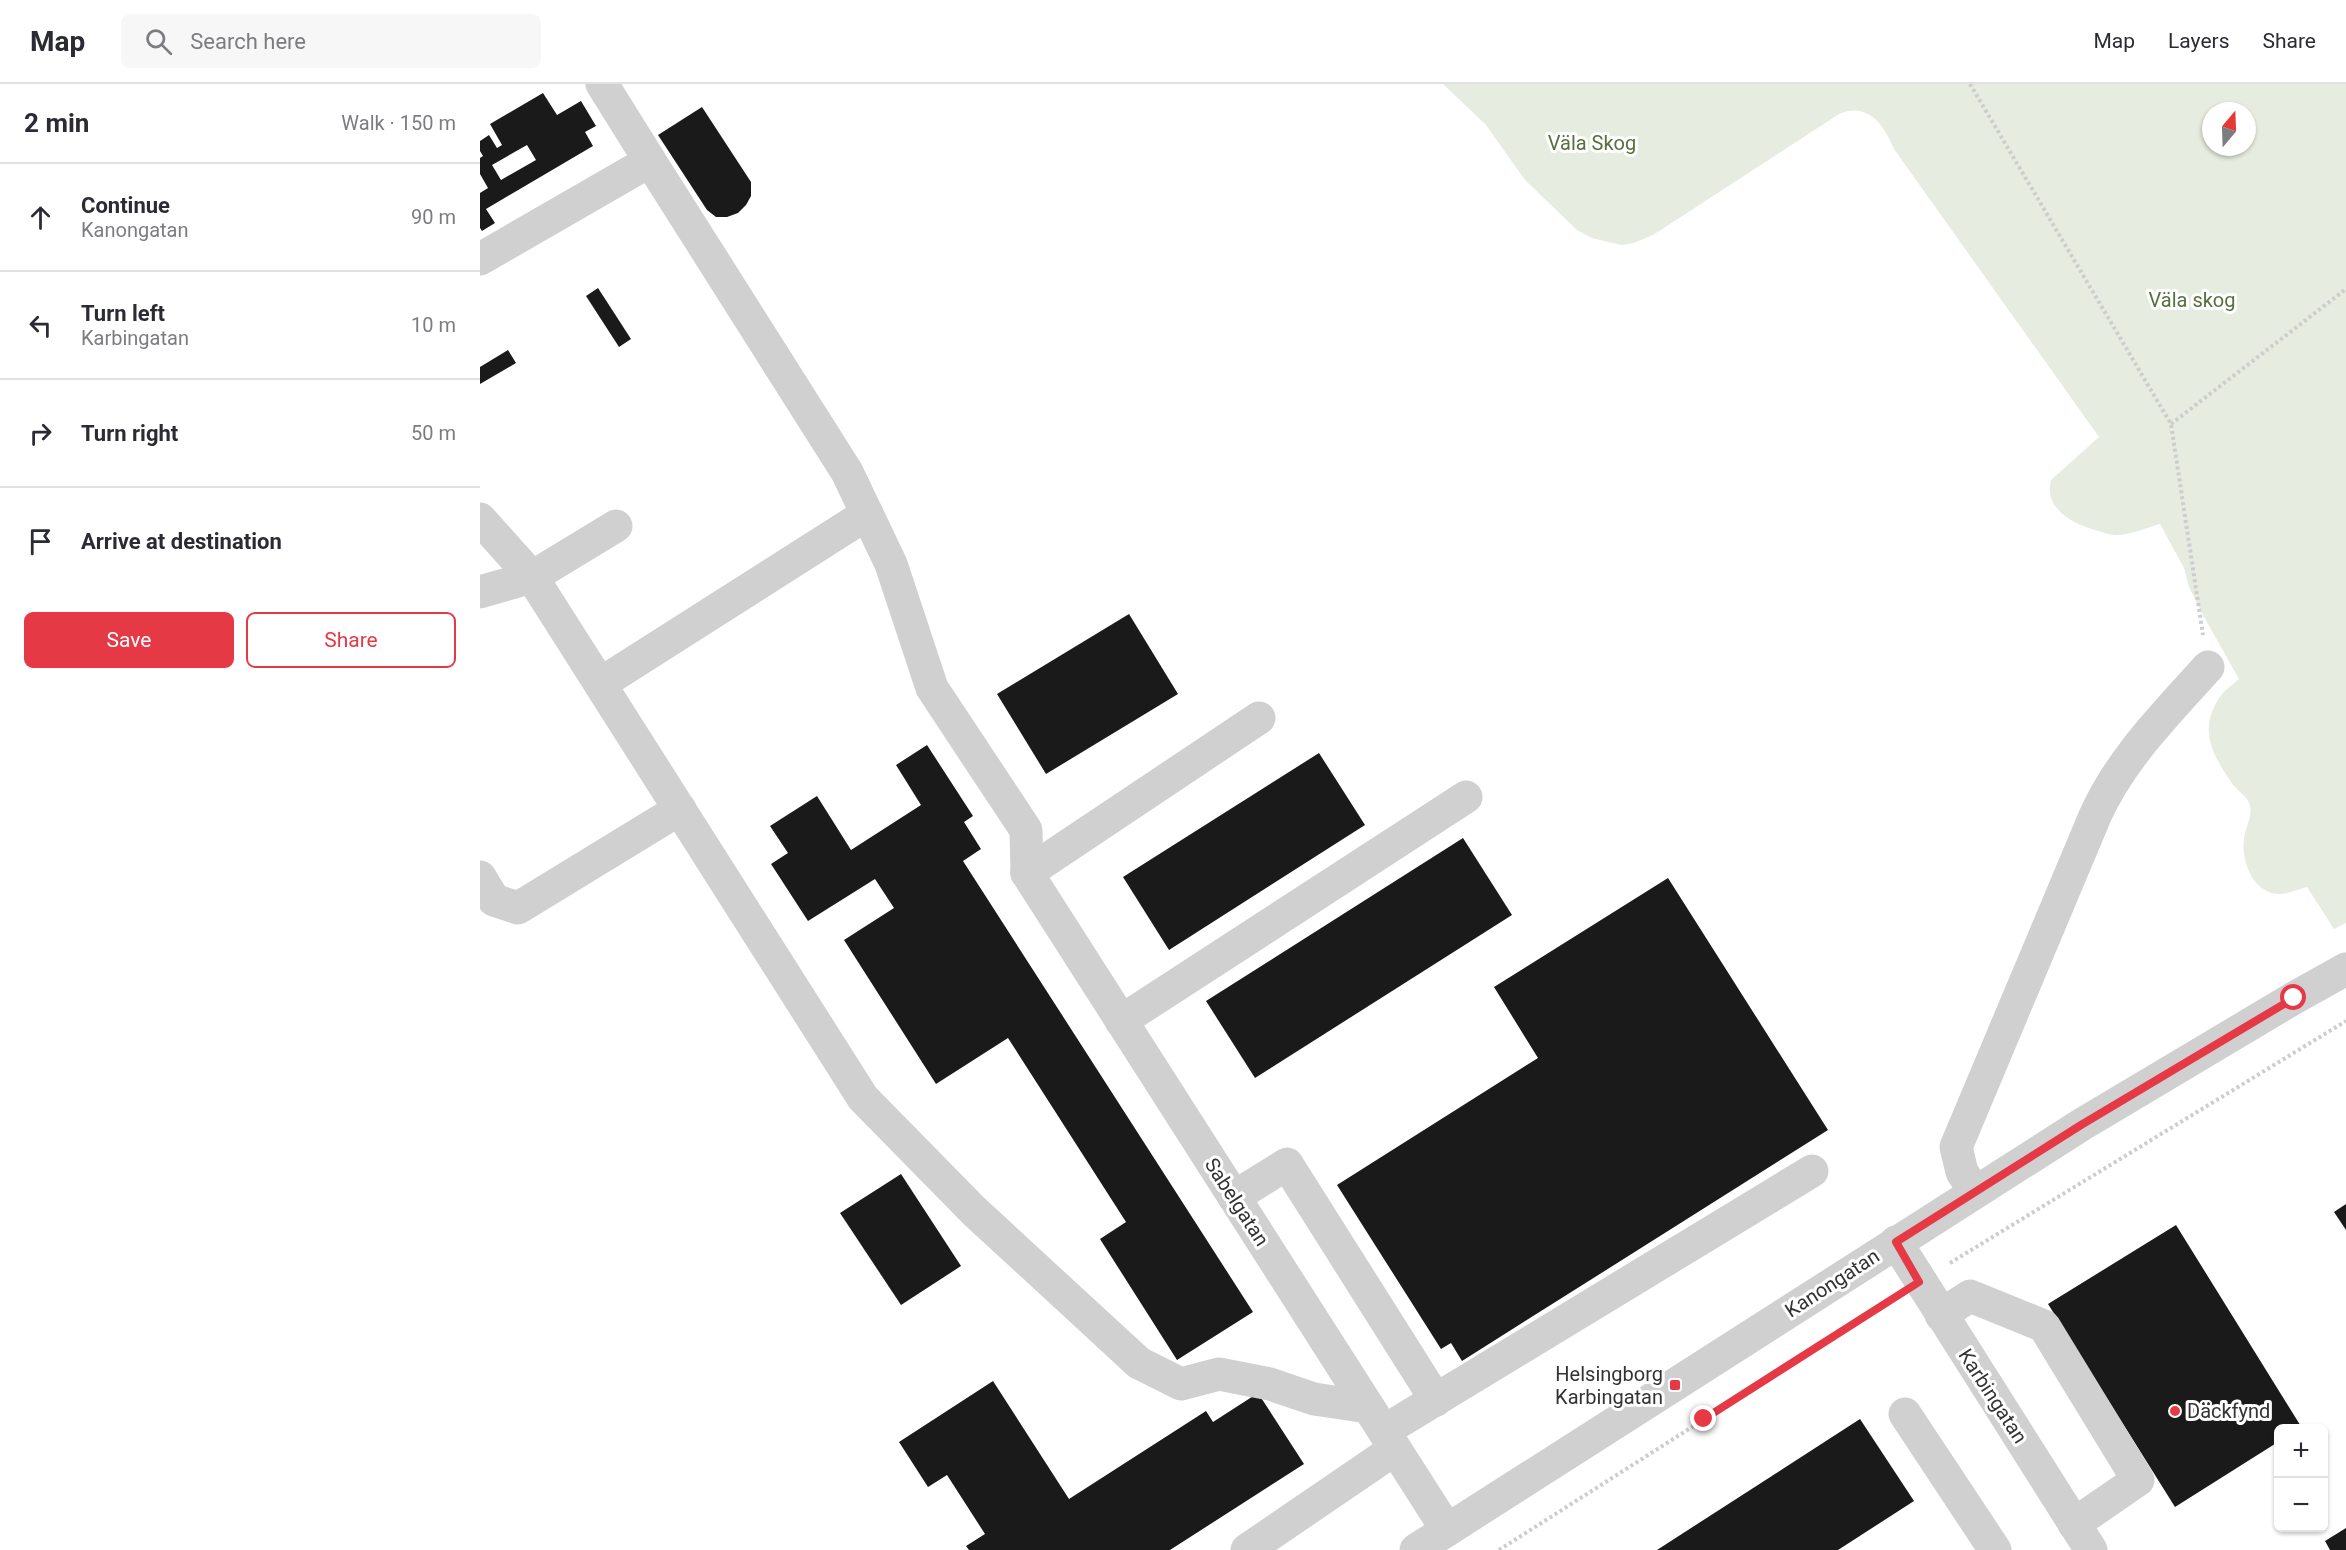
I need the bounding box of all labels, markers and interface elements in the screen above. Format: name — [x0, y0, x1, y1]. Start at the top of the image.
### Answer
search box — [121, 14, 541, 68]
text: Map — [30, 25, 85, 58]
icon: search — [142, 25, 175, 58]
text: Search here — [190, 29, 306, 54]
text: Map — [2093, 29, 2135, 53]
text: Layers — [2168, 29, 2229, 53]
text: Share — [2262, 29, 2316, 53]
north arrow — [2202, 102, 2256, 156]
text: 2 min — [24, 108, 89, 138]
text: Walk · 150 m — [341, 111, 456, 135]
park label: Väla Skog — [1548, 131, 1636, 155]
text: Continue — [81, 193, 170, 218]
icon: ahead — [24, 201, 57, 234]
text: 90 m — [411, 205, 456, 229]
text: Kanongatan — [81, 218, 189, 242]
park label: Väla skog — [2149, 288, 2235, 312]
text: Turn left — [81, 301, 165, 326]
icon: left — [24, 309, 57, 342]
text: 10 m — [411, 313, 456, 337]
text: Karbingatan — [81, 326, 189, 350]
icon: right — [24, 417, 57, 450]
text: Turn right — [81, 421, 178, 446]
text: 50 m — [411, 421, 456, 445]
icon: arrive — [24, 525, 57, 558]
text: Arrive at destination — [81, 529, 282, 554]
button: Save — [24, 612, 234, 668]
button: Share — [246, 612, 456, 668]
route start — [2280, 984, 2306, 1010]
street label: Sabelgatan — [1200, 1154, 1274, 1250]
street label: Kanongatan — [1780, 1244, 1884, 1322]
street label: Karbingatan — [1954, 1344, 2032, 1448]
place label: Helsingborg Karbingatan — [1555, 1362, 1663, 1409]
marker: Helsingborg Karbingatan — [1668, 1378, 1682, 1392]
place label: Däckfynd — [2187, 1399, 2270, 1423]
marker: Däckfynd — [2168, 1404, 2182, 1418]
route end — [1690, 1405, 1716, 1431]
map controls — [2274, 1424, 2328, 1532]
button: + — [2274, 1424, 2328, 1478]
button: − — [2274, 1478, 2328, 1532]

